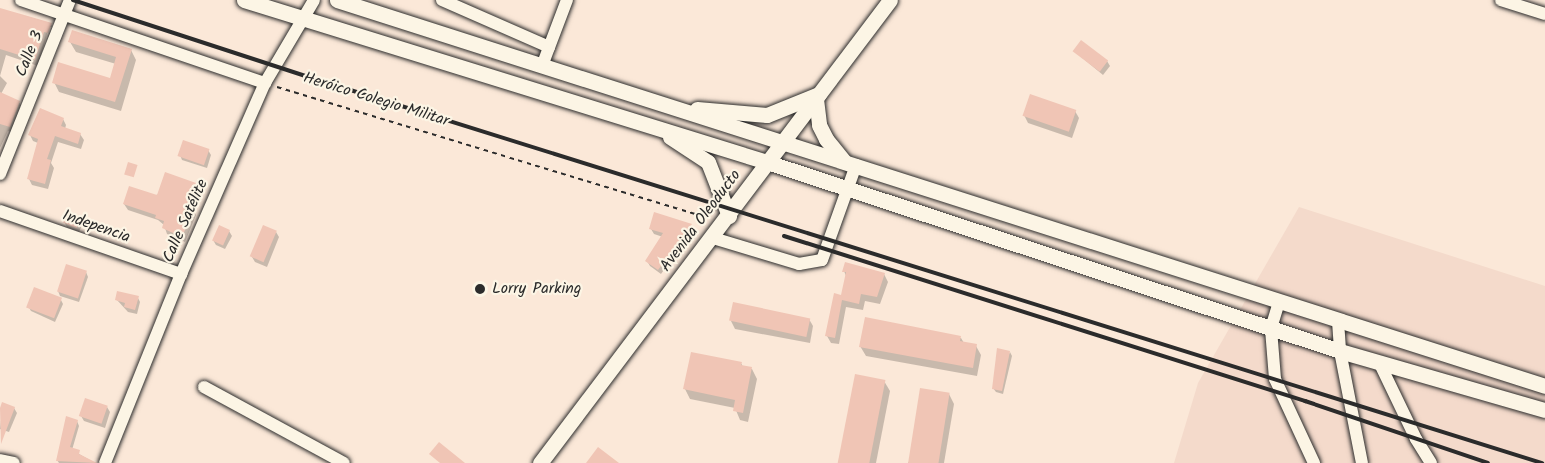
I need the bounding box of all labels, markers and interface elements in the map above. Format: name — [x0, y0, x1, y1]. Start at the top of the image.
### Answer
street label: Calle 3 — [12, 28, 48, 80]
street label: Heróico Colegio Militar — [301, 69, 451, 131]
street label: Avenida Oleoducto — [657, 166, 745, 276]
street label: Calle Satélite — [159, 177, 213, 265]
street label: Indepencia — [60, 206, 132, 248]
place label: Lorry Parking — [492, 279, 581, 299]
marker: Lorry Parking — [473, 282, 487, 296]

